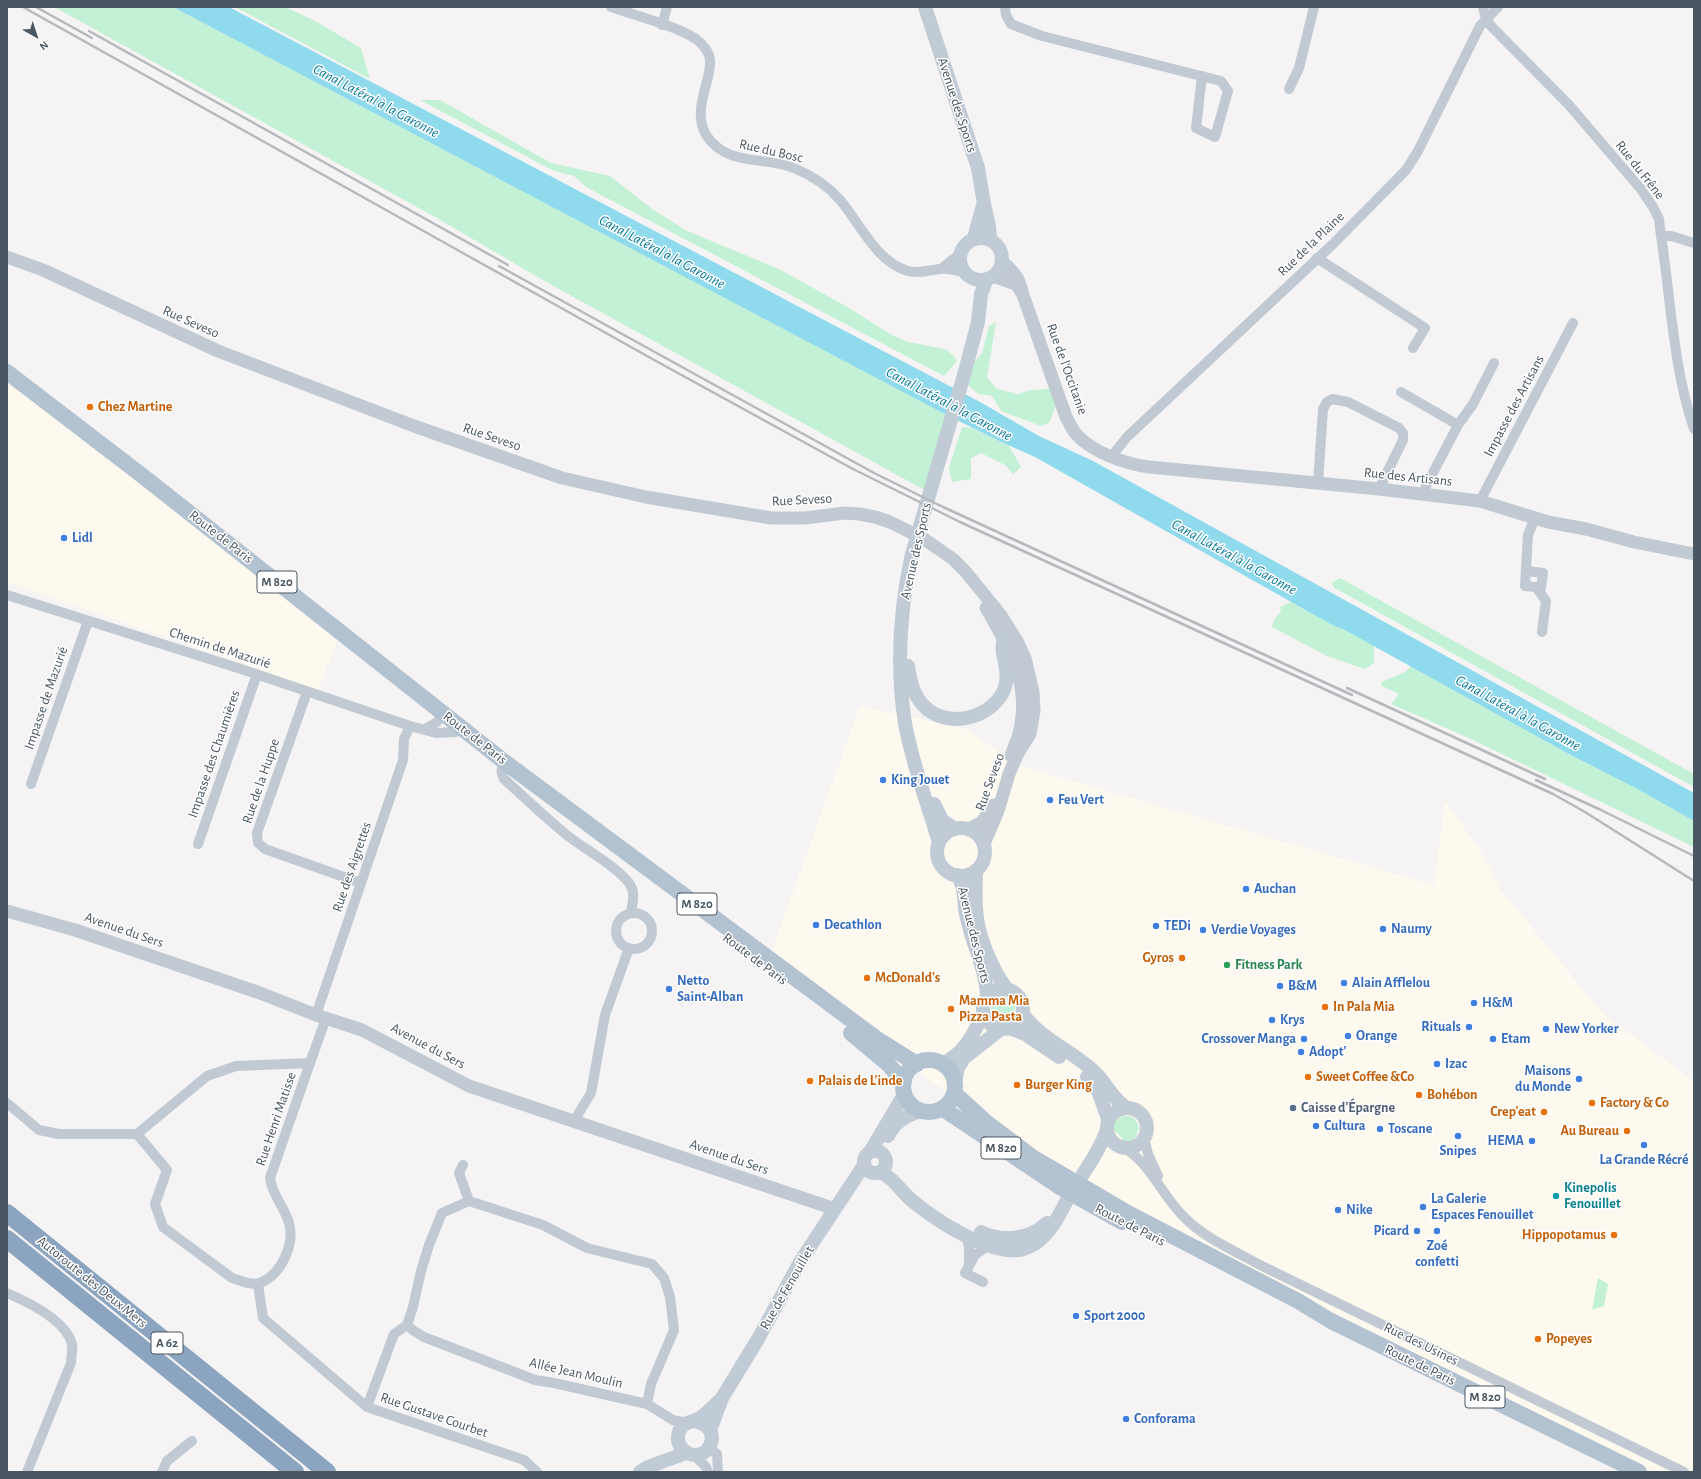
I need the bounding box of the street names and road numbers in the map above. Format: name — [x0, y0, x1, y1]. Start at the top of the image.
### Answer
street label: Avenue des Sports — [934, 55, 980, 155]
street label: Rue du Bosc — [737, 136, 805, 166]
street label: Rue du Frêne — [1612, 137, 1668, 203]
street label: Rue de la Plaine — [1274, 208, 1348, 280]
street label: Rue Seveso — [160, 302, 222, 342]
street label: Rue de l'Occitanie — [1043, 321, 1091, 417]
street label: Impasse des Artisans — [1480, 352, 1548, 460]
street label: Rue Seveso — [461, 419, 523, 455]
street label: Rue des Artisans — [1363, 464, 1453, 490]
street label: Rue Seveso — [771, 490, 833, 510]
street label: Avenue des Sports — [897, 501, 935, 601]
street label: Route de Paris — [186, 507, 256, 567]
road number: M 820 — [257, 571, 297, 593]
street label: Chemin de Mazurié — [167, 624, 273, 672]
street label: Impasse de Mazurié — [20, 644, 72, 752]
street label: Impasse des Chaumières — [184, 688, 244, 820]
street label: Route de Paris — [440, 708, 510, 768]
street label: Rue de la Huppe — [239, 736, 283, 826]
street label: Rue Seveso — [972, 751, 1008, 813]
street label: Rue des Aigrettes — [329, 820, 375, 914]
street label: Avenue des Sports — [954, 885, 994, 985]
road number: M 820 — [677, 893, 717, 915]
street label: Avenue du Sers — [82, 909, 166, 951]
street label: Route de Paris — [719, 929, 791, 989]
street label: Avenue du Sers — [388, 1019, 468, 1073]
street label: Rue Henri Matisse — [252, 1070, 300, 1168]
street label: Avenue du Sers — [687, 1136, 771, 1178]
road number: M 820 — [981, 1137, 1021, 1159]
street label: Route de Paris — [1092, 1200, 1168, 1250]
street label: Autoroute des Deux Mers — [34, 1232, 150, 1332]
street label: Rue de Fenouillet — [756, 1243, 818, 1333]
street label: Rue des Usines — [1381, 1319, 1461, 1369]
road number: A 62 — [151, 1332, 183, 1354]
street label: Route de Paris — [1382, 1341, 1458, 1389]
street label: Allée Jean Moulin — [528, 1354, 624, 1392]
road number: M 820 — [1465, 1386, 1505, 1408]
street label: Rue Gustave Courbet — [378, 1389, 490, 1441]

